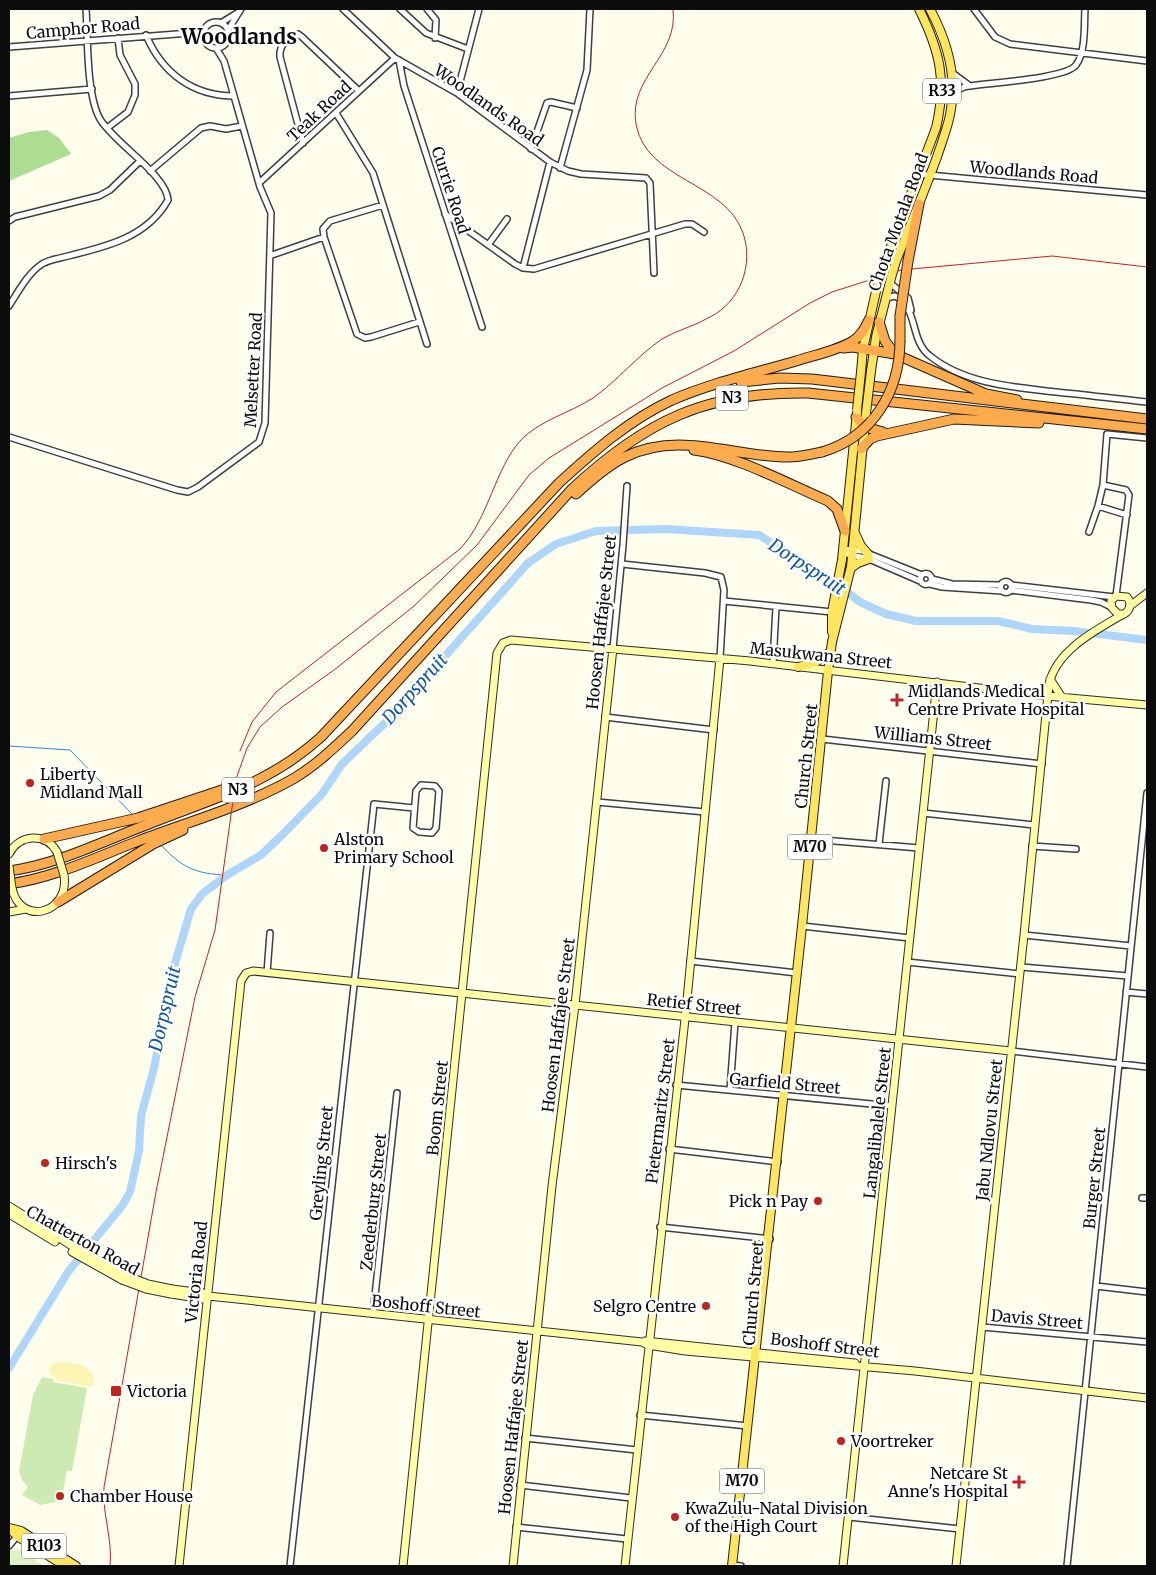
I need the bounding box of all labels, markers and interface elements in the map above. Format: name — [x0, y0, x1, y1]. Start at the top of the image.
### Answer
street label: Camphor Road — [25, 13, 141, 43]
district label: Woodlands — [180, 23, 297, 50]
street label: Woodlands Road — [430, 59, 548, 150]
street label: Teak Road — [283, 76, 355, 146]
road number: R33 — [923, 78, 961, 104]
street label: Currie Road — [427, 144, 475, 237]
street label: Chota Motala Road — [864, 150, 932, 294]
street label: Woodlands Road — [968, 156, 1099, 188]
street label: Melsetter Road — [240, 311, 266, 428]
road number: N3 — [716, 386, 748, 410]
street label: Hoosen Haffajee Street — [582, 533, 620, 710]
water label: Dorpspruit — [764, 533, 851, 600]
street label: Masukwana Street — [749, 638, 894, 673]
water label: Dorpspruit — [376, 648, 453, 729]
place label: Midlands Medical Centre Private Hospital — [908, 681, 1085, 719]
marker: Midlands Medical Centre Private Hospital — [890, 693, 904, 707]
street label: Church Street — [791, 702, 822, 809]
street label: Williams Street — [872, 722, 993, 754]
place label: Liberty Midland Mall — [40, 764, 143, 802]
marker: Liberty Midland Mall — [24, 777, 36, 789]
road number: N3 — [222, 778, 254, 802]
place label: Alston Primary School — [333, 829, 454, 867]
road number: M70 — [788, 834, 832, 860]
marker: Alston Primary School — [318, 842, 330, 854]
street label: Hoosen Haffajee Street — [537, 936, 579, 1113]
water label: Dorpspruit — [143, 963, 186, 1055]
street label: Retief Street — [646, 989, 743, 1019]
street label: Pietermaritz Street — [641, 1036, 679, 1185]
street label: Langalibalele Street — [859, 1045, 895, 1200]
street label: Jabu Ndlovu Street — [971, 1057, 1006, 1203]
street label: Boom Street — [422, 1059, 452, 1157]
street label: Garfield Street — [729, 1068, 842, 1098]
street label: Greyling Street — [305, 1104, 337, 1221]
street label: Burger Street — [1079, 1125, 1109, 1230]
street label: Zeederburg Street — [356, 1131, 390, 1272]
place label: Hirsch's — [55, 1153, 117, 1173]
marker: Hirsch's — [39, 1157, 51, 1169]
place label: Pick n Pay — [729, 1191, 809, 1211]
marker: Pick n Pay — [812, 1195, 824, 1207]
street label: Chatterton Road — [23, 1201, 143, 1279]
street label: Victoria Road — [181, 1220, 211, 1325]
street label: Church Street — [738, 1239, 768, 1346]
street label: Boshoff Street — [370, 1290, 482, 1322]
place label: Selgro Centre — [593, 1296, 696, 1316]
marker: Selgro Centre — [700, 1300, 712, 1312]
street label: Davis Street — [990, 1305, 1085, 1333]
street label: Boshoff Street — [769, 1328, 881, 1362]
street label: Hoosen Haffajee Street — [494, 1338, 532, 1515]
place label: Victoria — [126, 1381, 187, 1401]
marker: Victoria — [109, 1384, 123, 1398]
place label: Voortreker — [850, 1431, 934, 1451]
marker: Voortreker — [835, 1435, 847, 1447]
place label: Netcare St Anne's Hospital — [887, 1463, 1009, 1501]
road number: M70 — [720, 1468, 764, 1494]
marker: Netcare St Anne's Hospital — [1012, 1475, 1026, 1489]
place label: Chamber House — [70, 1486, 193, 1506]
marker: Chamber House — [54, 1490, 66, 1502]
place label: KwaZulu-Natal Division of the High Court — [685, 1498, 868, 1536]
marker: KwaZulu-Natal Division of the High Court — [669, 1511, 681, 1523]
road number: R103 — [22, 1534, 66, 1558]

